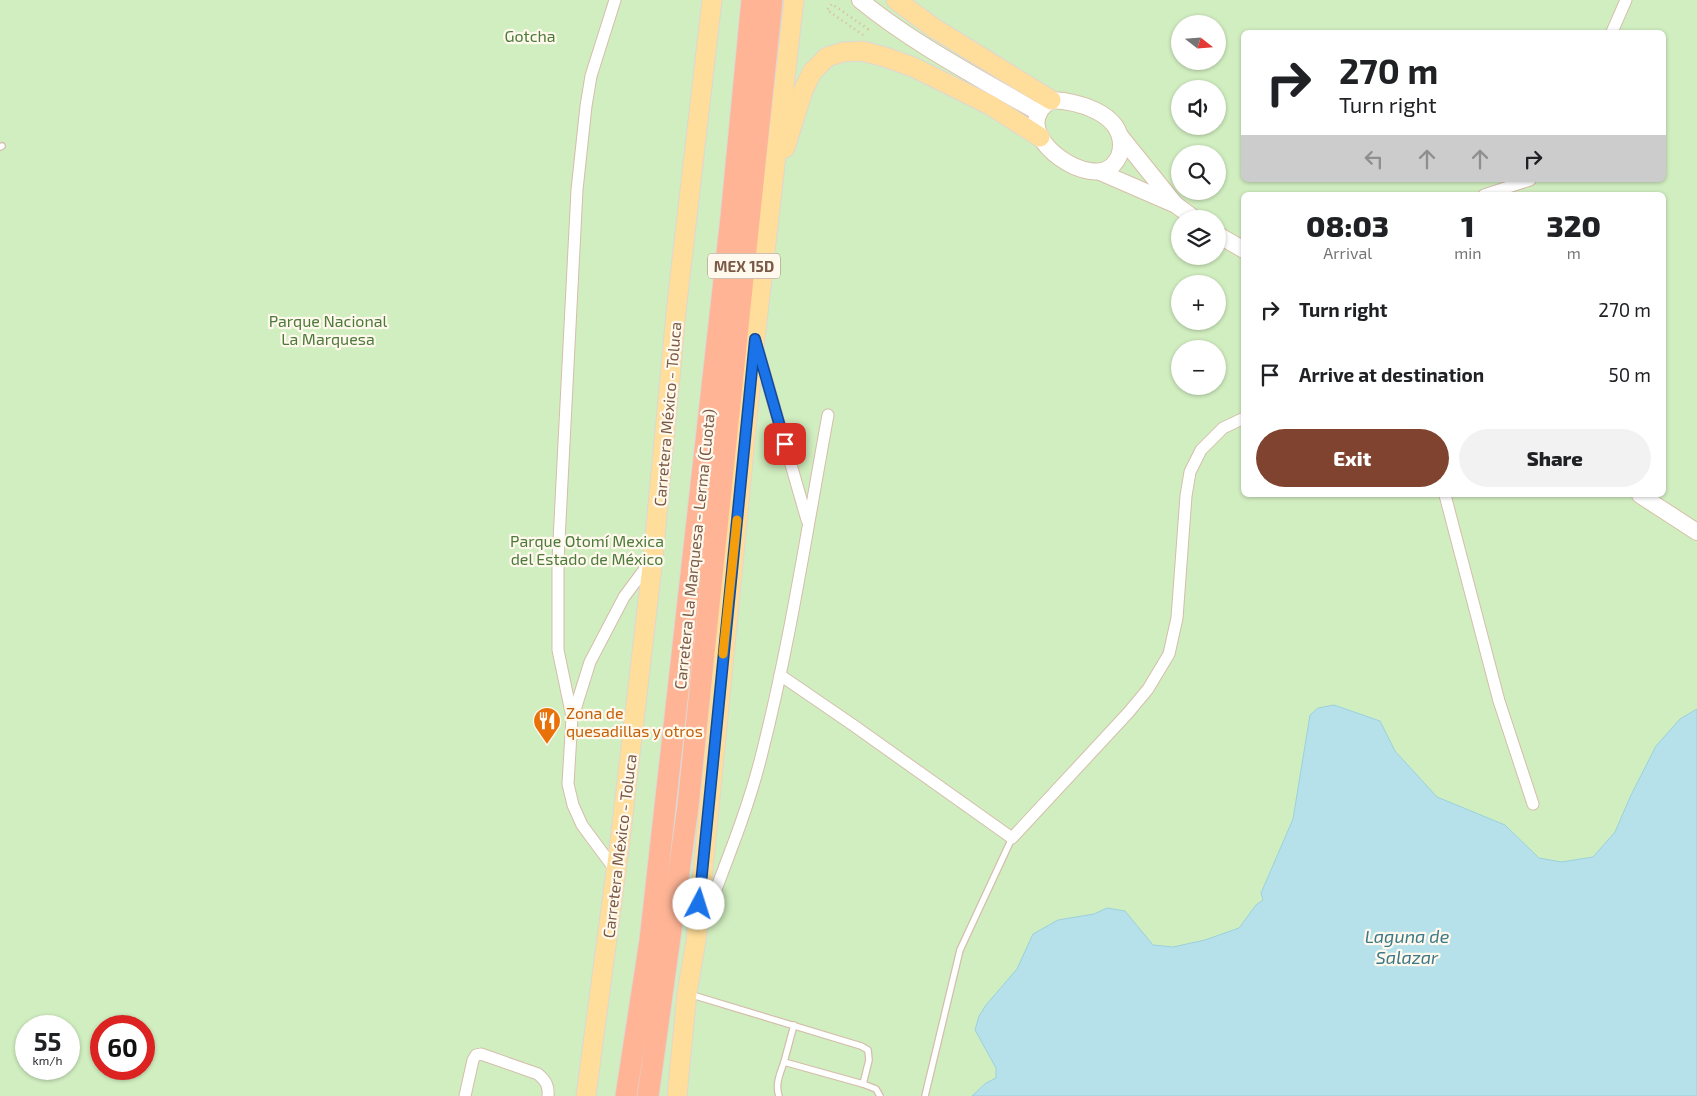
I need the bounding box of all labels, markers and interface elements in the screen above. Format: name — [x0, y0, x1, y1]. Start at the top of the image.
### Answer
north arrow — [1171, 15, 1226, 70]
map controls — [1171, 15, 1226, 395]
park label: Gotcha — [504, 26, 556, 45]
text: 270 m — [1339, 49, 1438, 91]
icon: right — [1256, 50, 1321, 115]
button: sound — [1171, 80, 1226, 135]
text: Turn right — [1339, 91, 1437, 117]
button: search — [1171, 145, 1226, 200]
icon: left — [1360, 145, 1388, 173]
icon: ahead — [1413, 145, 1441, 173]
icon: ahead — [1466, 145, 1494, 173]
icon: right — [1519, 145, 1547, 173]
text: 08:03 — [1306, 207, 1389, 243]
text: 1 — [1461, 207, 1475, 243]
text: 320 — [1547, 207, 1601, 243]
button: layers — [1171, 210, 1226, 265]
text: Arrival — [1323, 243, 1372, 262]
text: min — [1454, 243, 1481, 262]
text: m — [1567, 243, 1581, 262]
road number: MEX 15D — [708, 254, 780, 278]
button: + — [1171, 275, 1226, 330]
icon: right — [1256, 296, 1284, 324]
text: Turn right — [1299, 298, 1387, 321]
text: 270 m — [1598, 298, 1651, 321]
park label: Parque Nacional La Marquesa — [269, 311, 388, 348]
street label: Carretera México - Toluca — [649, 321, 685, 507]
button: − — [1171, 340, 1226, 395]
icon: arrive — [1256, 361, 1284, 389]
text: Arrive at destination — [1299, 363, 1484, 386]
text: 50 m — [1608, 363, 1651, 386]
street label: Carretera La Marquesa - Lerma (Cuota) — [670, 408, 718, 690]
pin — [764, 423, 806, 465]
button: Exit — [1256, 429, 1449, 487]
button: Share — [1459, 429, 1651, 487]
icon: arrive — [771, 430, 799, 458]
park label: Parque Otomí Mexica del Estado de México — [510, 531, 664, 568]
place label: Zona de quesadillas y otros — [566, 703, 703, 740]
restaurant icon: Zona de quesadillas y otros — [532, 706, 562, 745]
street label: Carretera México - Toluca — [598, 753, 640, 939]
position arrow — [672, 877, 724, 929]
water label: Laguna de Salazar — [1365, 925, 1450, 968]
speed limit sign: 60 — [90, 1015, 155, 1080]
text: 55 — [34, 1026, 61, 1056]
text: km/h — [33, 1053, 62, 1067]

